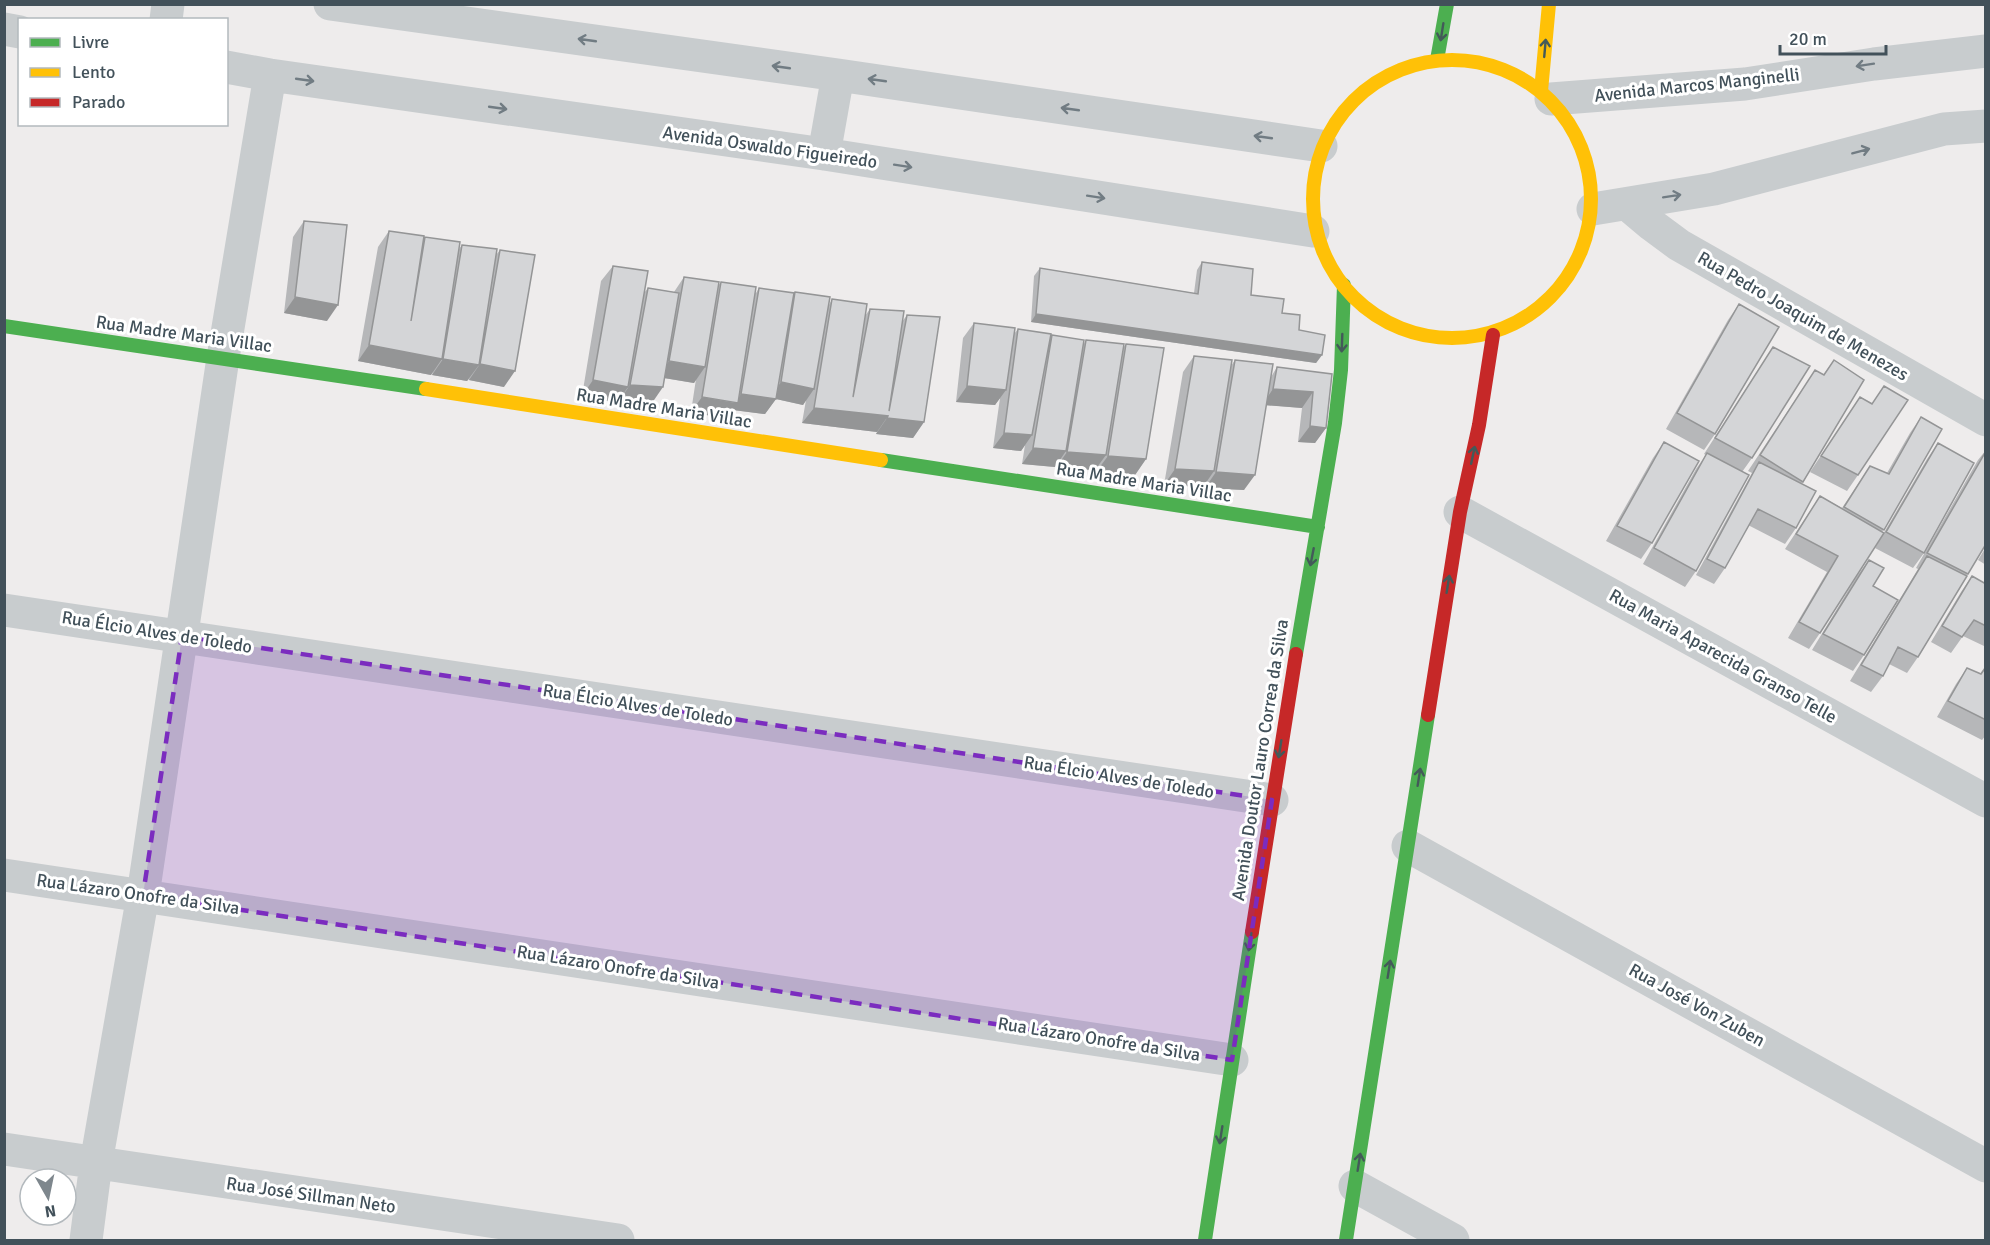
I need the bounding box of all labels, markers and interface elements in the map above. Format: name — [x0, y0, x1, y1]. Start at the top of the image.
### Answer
legend — [18, 18, 228, 126]
scale bar — [1780, 18, 1886, 56]
one-way arrow — [1436, 22, 1447, 41]
text: 20 m — [1789, 28, 1827, 50]
text: Livre — [72, 31, 109, 53]
one-way arrow — [578, 34, 598, 45]
one-way arrow — [1540, 38, 1551, 58]
one-way arrow — [1855, 60, 1875, 71]
text: Lento — [72, 61, 115, 83]
one-way arrow — [771, 61, 791, 72]
street label: Avenida Marcos Manginelli — [1593, 63, 1801, 107]
one-way arrow — [295, 75, 314, 86]
one-way arrow — [868, 75, 887, 86]
text: Parado — [72, 91, 125, 113]
one-way arrow — [488, 102, 507, 113]
one-way arrow — [1061, 103, 1080, 114]
street label: Avenida Oswaldo Figueiredo — [661, 121, 879, 173]
one-way arrow — [1253, 132, 1273, 143]
one-way arrow — [1851, 145, 1870, 156]
one-way arrow — [893, 161, 912, 172]
one-way arrow — [1661, 190, 1681, 201]
one-way arrow — [1085, 191, 1105, 202]
street label: Rua Pedro Joaquim de Menezes — [1694, 247, 1912, 386]
street label: Rua Madre Maria Villac — [95, 311, 273, 357]
one-way arrow — [1336, 333, 1347, 353]
street label: Rua Madre Maria Villac — [575, 383, 753, 433]
one-way arrow — [1468, 445, 1479, 465]
street label: Rua Madre Maria Villac — [1055, 457, 1233, 507]
one-way arrow — [1306, 547, 1317, 566]
one-way arrow — [1443, 574, 1454, 594]
street label: Rua Maria Aparecida Granso Telle — [1605, 584, 1841, 728]
street label: Rua Élcio Alves de Toledo — [60, 606, 254, 658]
street label: Avenida Doutor Lauro Correa da Silva — [1227, 618, 1293, 902]
street label: Rua Élcio Alves de Toledo — [541, 679, 735, 731]
one-way arrow — [1274, 739, 1285, 759]
street label: Rua Élcio Alves de Toledo — [1022, 751, 1216, 803]
one-way arrow — [1413, 767, 1424, 787]
street label: Rua Lázaro Onofre da Silva — [35, 869, 241, 919]
one-way arrow — [1244, 932, 1255, 951]
street label: Rua Lázaro Onofre da Silva — [515, 940, 721, 994]
street label: Rua José Von Zuben — [1625, 959, 1769, 1051]
one-way arrow — [1383, 960, 1394, 980]
street label: Rua Lázaro Onofre da Silva — [996, 1012, 1202, 1066]
one-way arrow — [1215, 1124, 1226, 1144]
one-way arrow — [1353, 1153, 1364, 1172]
north arrow — [18, 1167, 78, 1227]
street label: Rua José Sillman Neto — [225, 1172, 397, 1218]
text: N — [43, 1200, 57, 1222]

